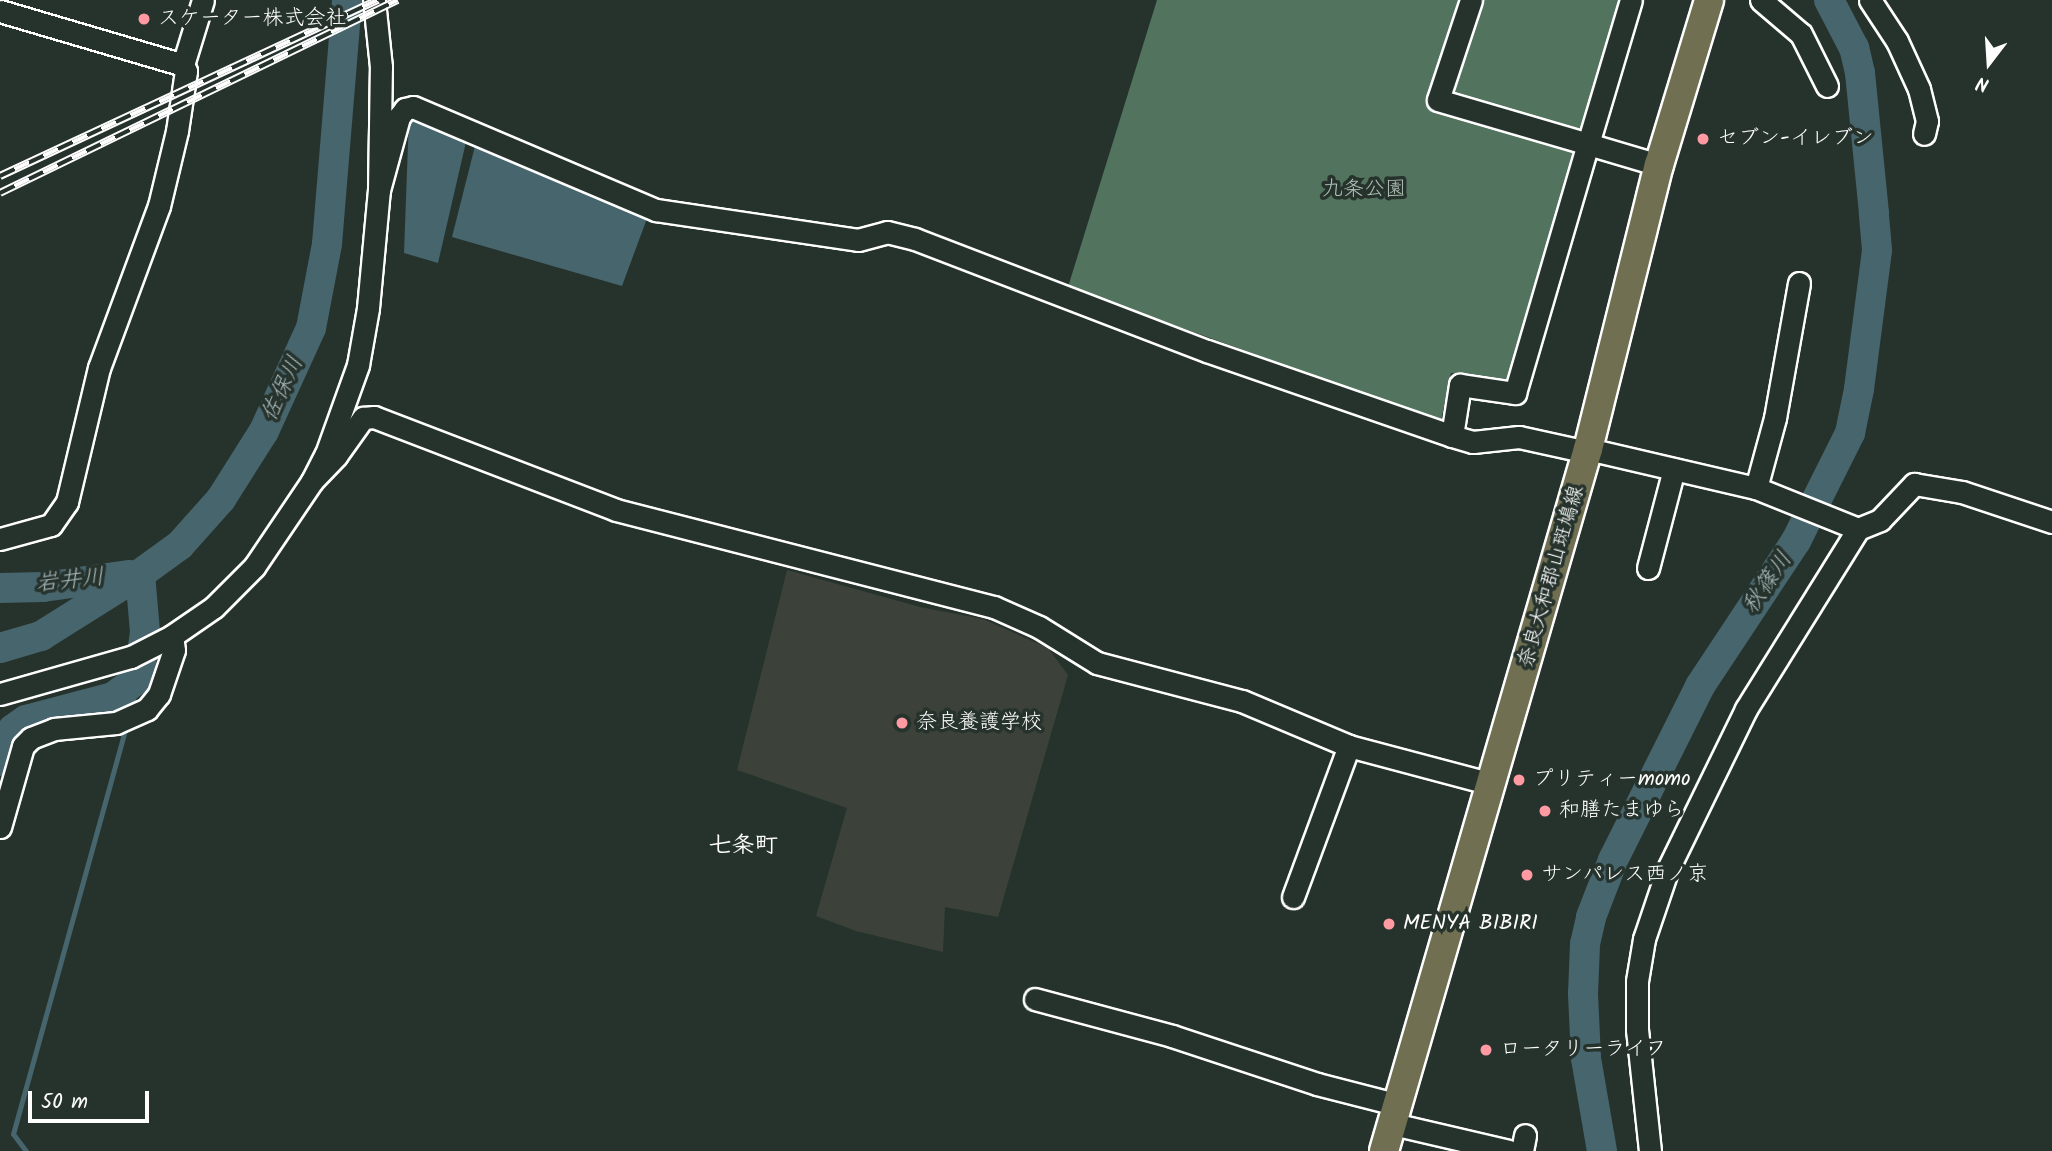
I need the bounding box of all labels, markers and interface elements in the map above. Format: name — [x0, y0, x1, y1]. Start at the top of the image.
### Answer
place label: スケーター株式会社 — [158, 6, 347, 32]
marker: スケーター株式会社 — [136, 11, 152, 27]
north arrow — [1954, 28, 2024, 98]
text: N — [1973, 67, 1993, 99]
place label: セブン-イレブン — [1717, 126, 1874, 152]
marker: セブン-イレブン — [1695, 131, 1711, 147]
park label: 九条公園 — [1322, 177, 1406, 203]
water label: 佐保川 — [256, 352, 310, 426]
street label: 奈良大和郡山斑鳩線 — [1514, 483, 1590, 671]
water label: 秋篠川 — [1737, 547, 1799, 619]
water label: 岩井川 — [34, 564, 106, 598]
place label: 奈良養護学校 — [916, 710, 1042, 736]
marker: 奈良養護学校 — [894, 715, 910, 731]
place label: プリティーmomo — [1533, 767, 1690, 793]
marker: プリティーmomo — [1511, 772, 1527, 788]
place label: 和膳たまゆら — [1559, 798, 1685, 824]
marker: 和膳たまゆら — [1537, 803, 1553, 819]
district label: 七条町 — [709, 832, 777, 860]
place label: サンパレス西ノ京 — [1541, 862, 1709, 888]
marker: サンパレス西ノ京 — [1519, 867, 1535, 883]
place label: MENYA BIBIRI — [1403, 911, 1538, 937]
marker: MENYA BIBIRI — [1381, 916, 1397, 932]
place label: ロータリーライフ — [1500, 1037, 1668, 1063]
marker: ロータリーライフ — [1478, 1042, 1494, 1058]
scale bar — [32, 1078, 152, 1122]
text: 50 m — [41, 1086, 88, 1119]

